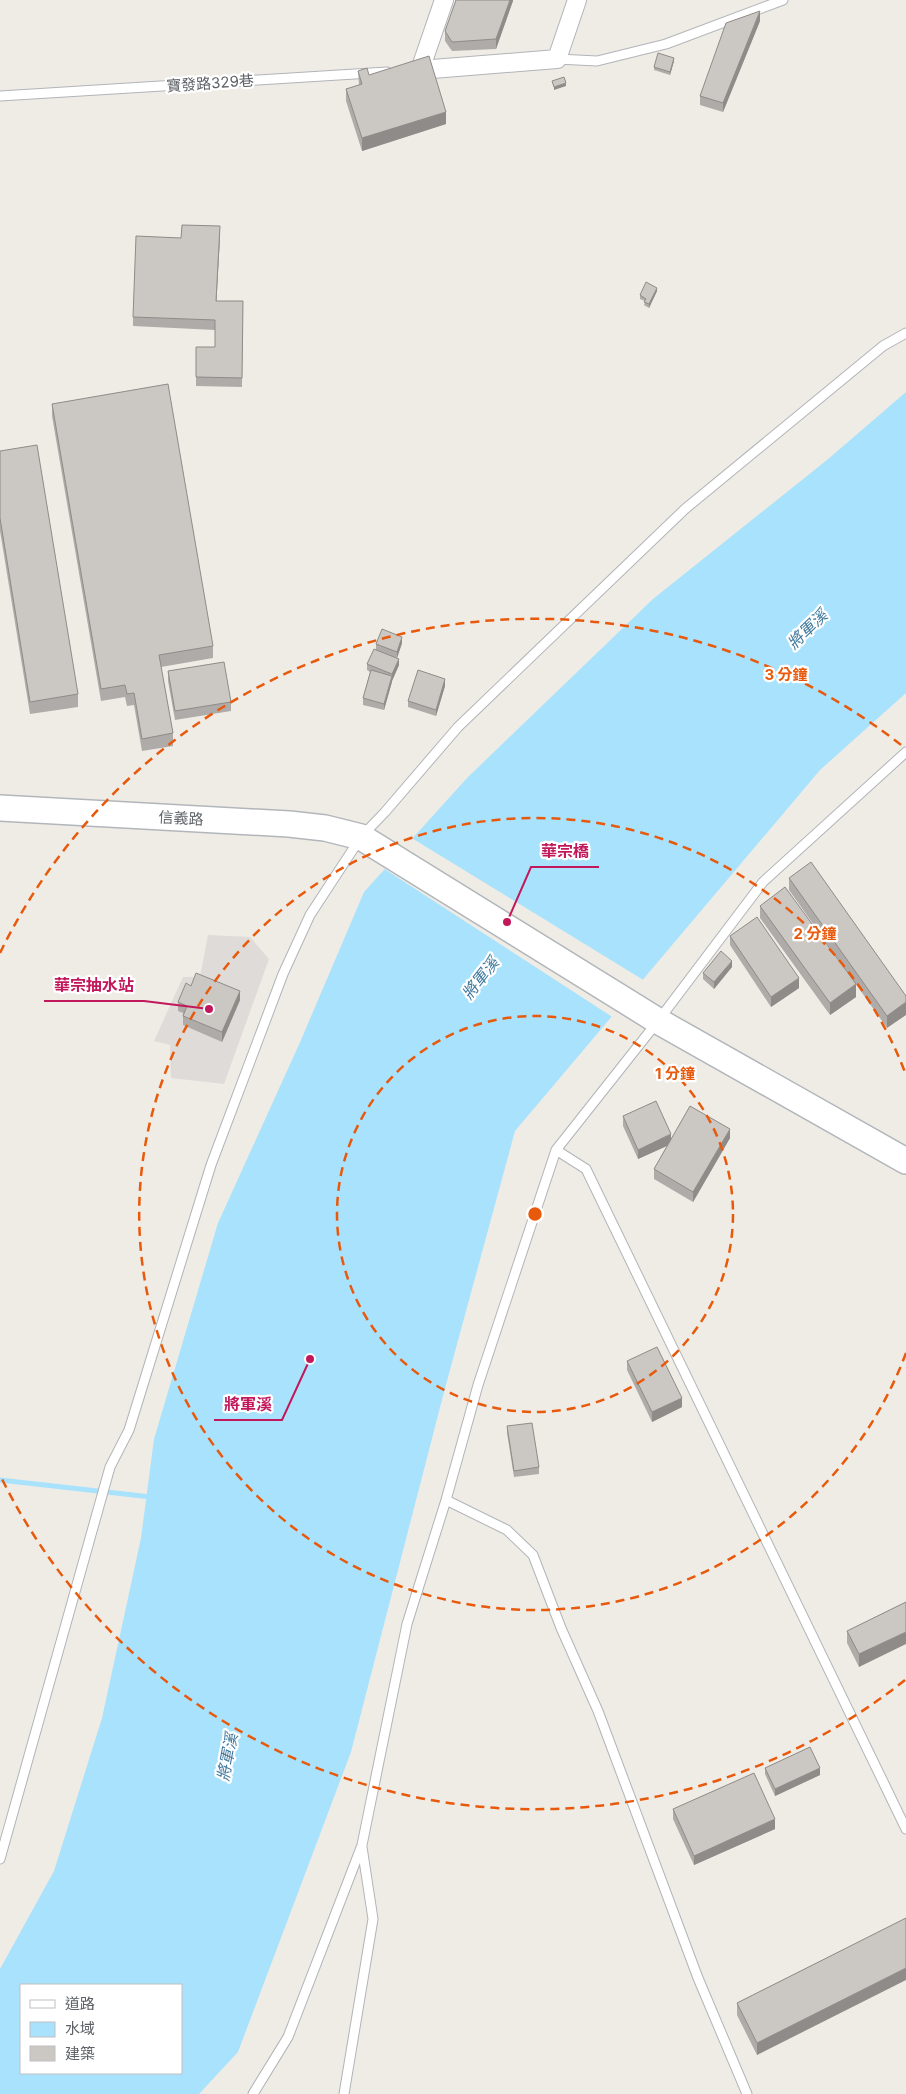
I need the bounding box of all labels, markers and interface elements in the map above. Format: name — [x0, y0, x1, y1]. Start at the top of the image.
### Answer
street label: 寶發路329巷 — [166, 70, 254, 96]
water label: 將軍溪 — [783, 604, 833, 653]
text: 3 分鐘 — [764, 665, 808, 684]
street label: 信義路 — [158, 807, 204, 829]
callout: 華宗橋 — [531, 836, 599, 867]
text: 華宗橋 — [541, 841, 589, 861]
text: 2 分鐘 — [793, 924, 837, 943]
water label: 將軍溪 — [457, 951, 504, 1003]
callout: 華宗抽水站 — [44, 970, 144, 1001]
text: 華宗抽水站 — [54, 975, 134, 995]
text: 1 分鐘 — [655, 1064, 695, 1083]
centre of rings — [526, 1205, 544, 1223]
callout: 將軍溪 — [214, 1389, 282, 1420]
text: 將軍溪 — [224, 1394, 272, 1414]
water label: 將軍溪 — [213, 1730, 242, 1782]
legend — [20, 1984, 182, 2074]
text: 道路 — [65, 1994, 95, 2013]
text: 水域 — [65, 2019, 95, 2038]
text: 建築 — [65, 2044, 95, 2063]

